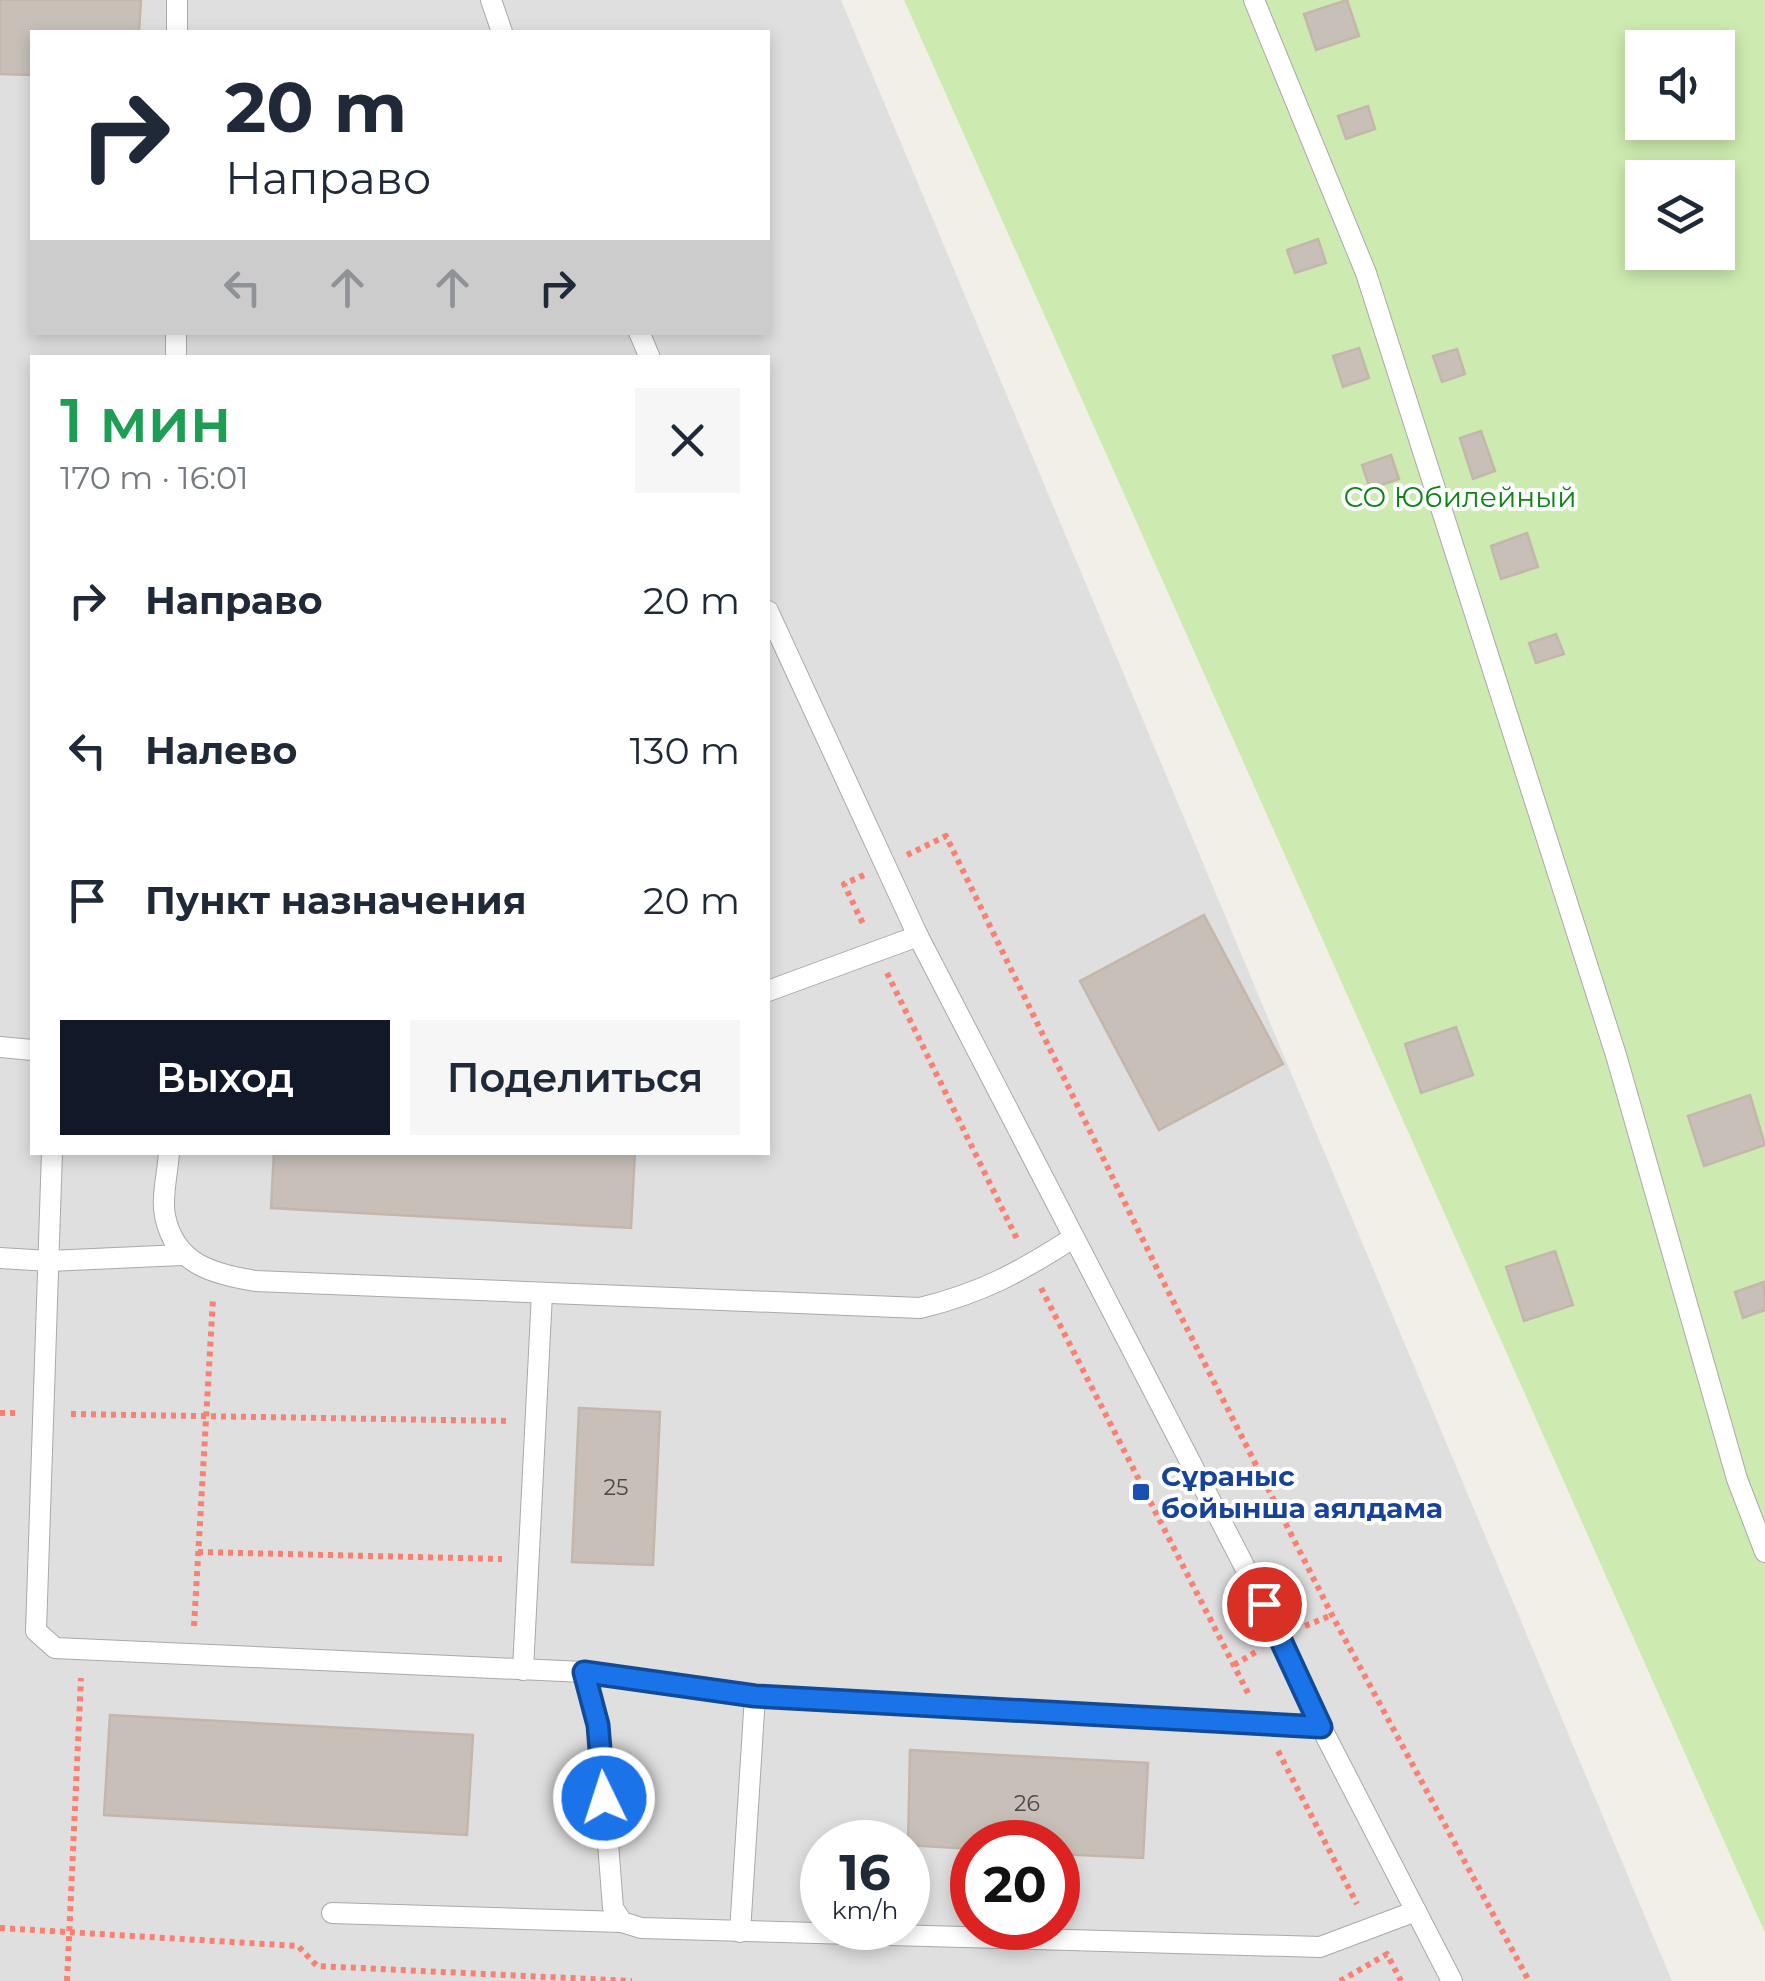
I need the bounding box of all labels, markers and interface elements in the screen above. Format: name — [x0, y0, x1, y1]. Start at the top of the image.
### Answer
map controls — [1625, 30, 1735, 270]
button: sound — [1625, 30, 1735, 140]
text: 20 m — [225, 64, 407, 150]
icon: right — [60, 70, 190, 200]
text: Направо — [225, 150, 431, 205]
button: layers — [1625, 160, 1735, 270]
icon: left — [215, 260, 270, 315]
icon: ahead — [320, 260, 375, 315]
icon: ahead — [425, 260, 480, 315]
icon: right — [530, 260, 585, 315]
text: 1 мин — [60, 384, 231, 457]
button: close — [635, 388, 740, 493]
text: 170 m · 16:01 — [60, 458, 249, 497]
park label: СО Юбилейный — [1344, 480, 1576, 514]
icon: right — [60, 573, 115, 628]
text: Направо — [145, 577, 323, 624]
text: 20 m — [643, 577, 740, 624]
icon: left — [60, 723, 115, 778]
text: Налево — [145, 727, 297, 774]
text: 130 m — [629, 727, 740, 774]
icon: arrive — [60, 873, 115, 928]
text: Пункт назначения — [145, 877, 527, 924]
text: 20 m — [643, 877, 740, 924]
button: Выход — [60, 1020, 390, 1135]
button: Поделиться — [410, 1020, 740, 1135]
place label: Сұраныс бойынша аялдама — [1161, 1459, 1443, 1525]
house number: 25 — [604, 1474, 628, 1501]
marker: Сұраныс бойынша аялдама — [1130, 1481, 1152, 1503]
pin — [1222, 1562, 1307, 1647]
icon: arrive — [1237, 1577, 1292, 1632]
position arrow — [552, 1746, 656, 1850]
house number: 26 — [1014, 1790, 1040, 1817]
speed limit sign: 20 — [950, 1820, 1080, 1950]
text: 16 — [839, 1842, 891, 1903]
text: km/h — [832, 1895, 898, 1925]

